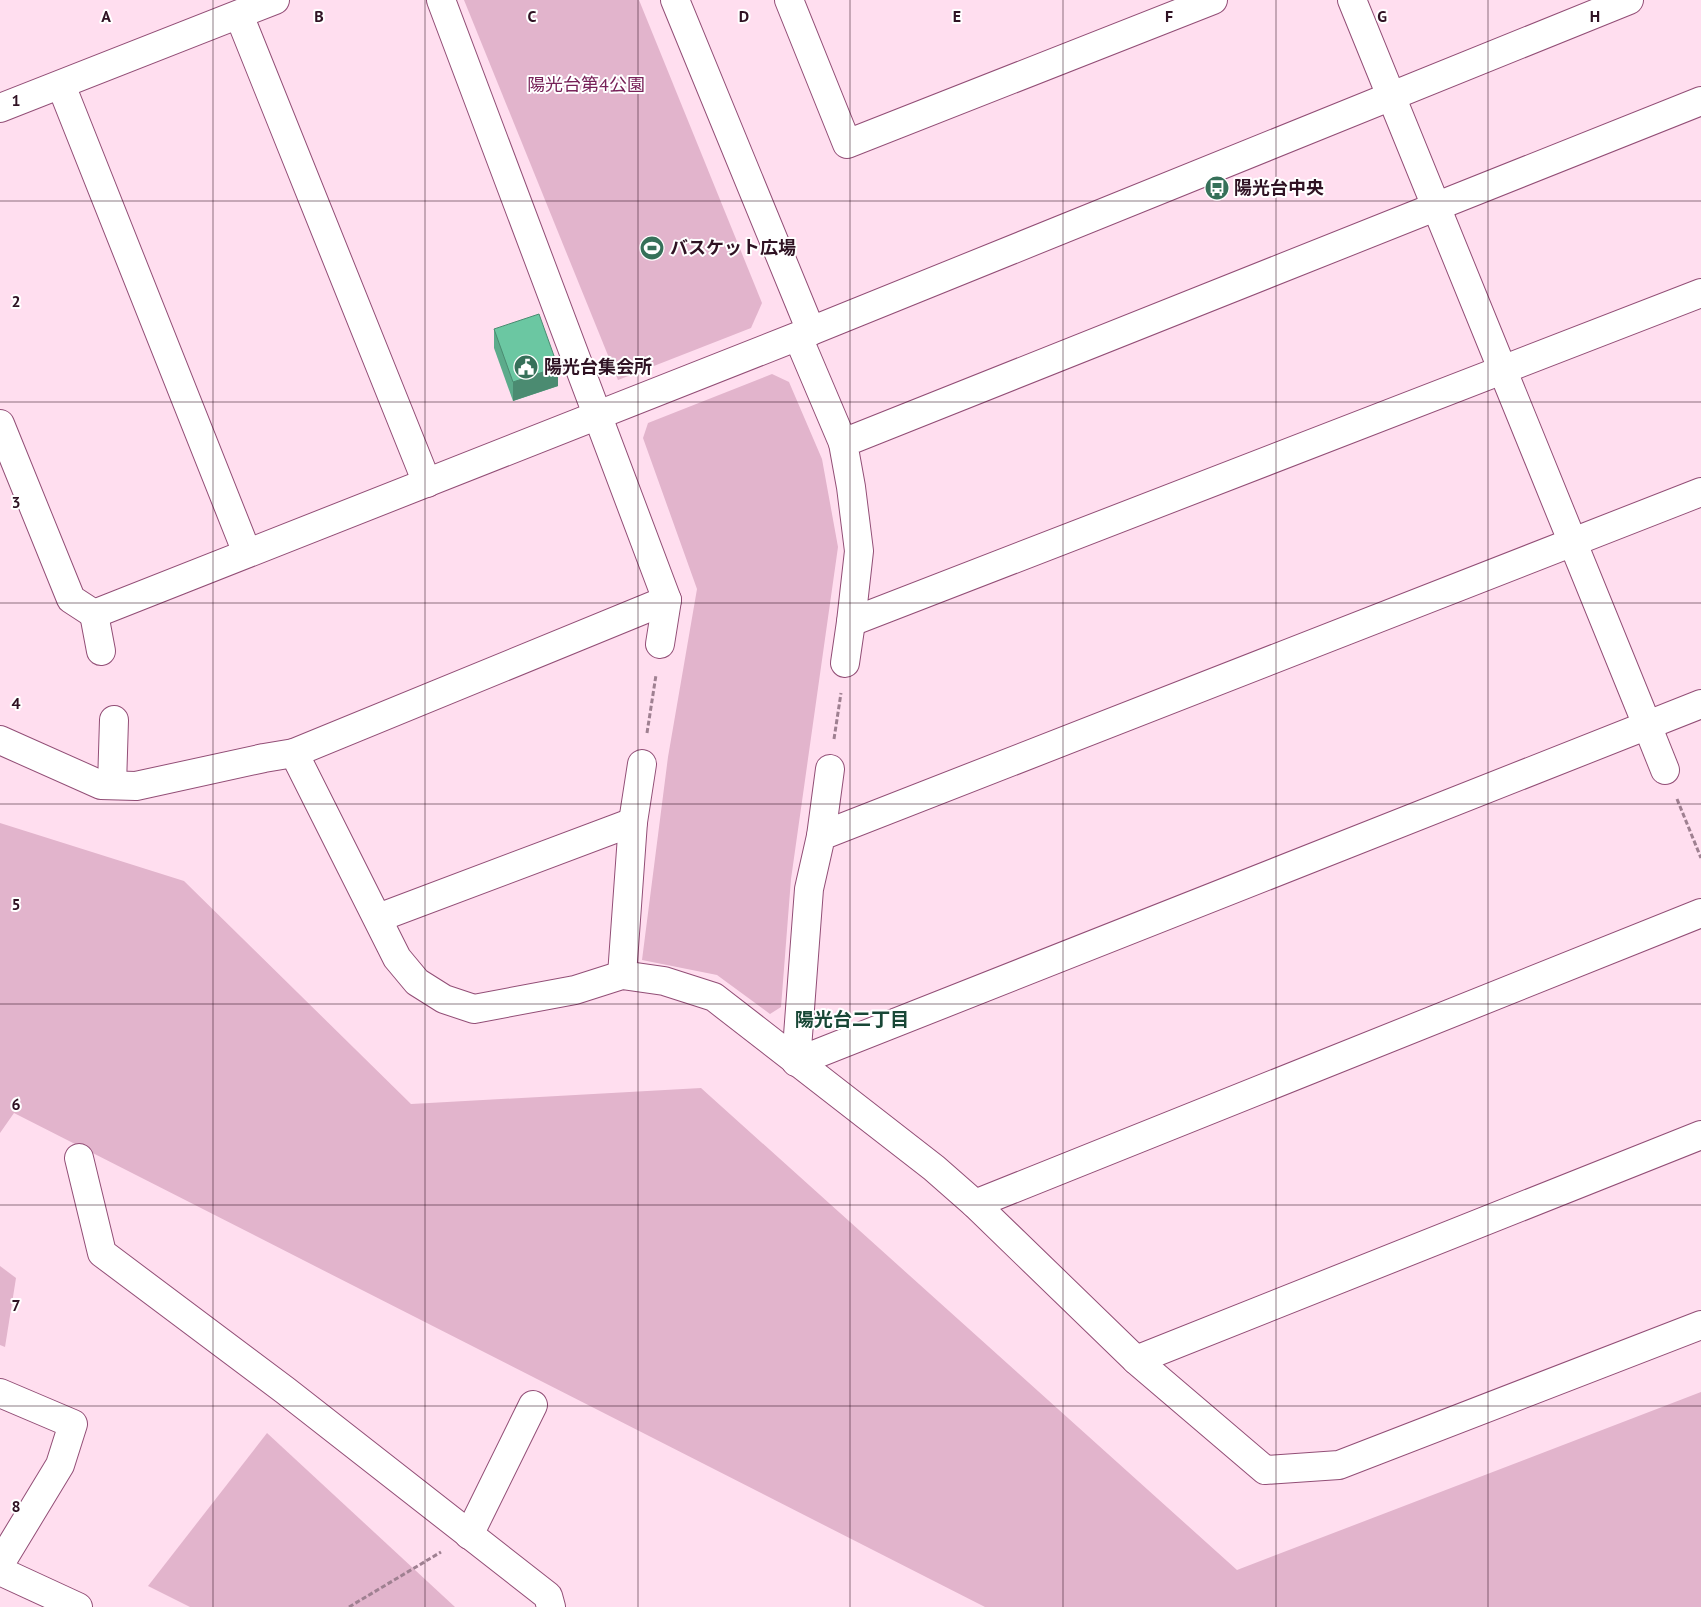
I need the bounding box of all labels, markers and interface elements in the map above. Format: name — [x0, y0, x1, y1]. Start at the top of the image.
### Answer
text: A — [101, 6, 111, 26]
text: B — [314, 6, 324, 26]
text: C — [528, 6, 537, 26]
text: D — [739, 6, 749, 26]
text: E — [953, 6, 961, 26]
text: F — [1165, 6, 1173, 26]
text: G — [1377, 6, 1387, 26]
text: H — [1590, 6, 1600, 26]
park label: 陽光台第4公園 — [527, 73, 645, 96]
text: 1 — [11, 90, 21, 110]
bus stop icon: 陽光台中央 — [1204, 175, 1230, 201]
place label: 陽光台中央 — [1234, 176, 1324, 199]
sports icon: バスケット広場 — [639, 235, 665, 261]
place label: バスケット広場 — [670, 236, 796, 259]
text: 2 — [11, 291, 21, 311]
public building icon: 陽光台集会所 — [513, 354, 539, 380]
place label: 陽光台集会所 — [544, 355, 652, 378]
text: 3 — [11, 492, 21, 512]
text: 4 — [11, 693, 21, 713]
text: 5 — [11, 894, 21, 914]
district label: 陽光台二丁目 — [795, 1007, 909, 1031]
text: 6 — [11, 1094, 21, 1114]
text: 7 — [11, 1295, 21, 1315]
text: 8 — [11, 1496, 21, 1516]

